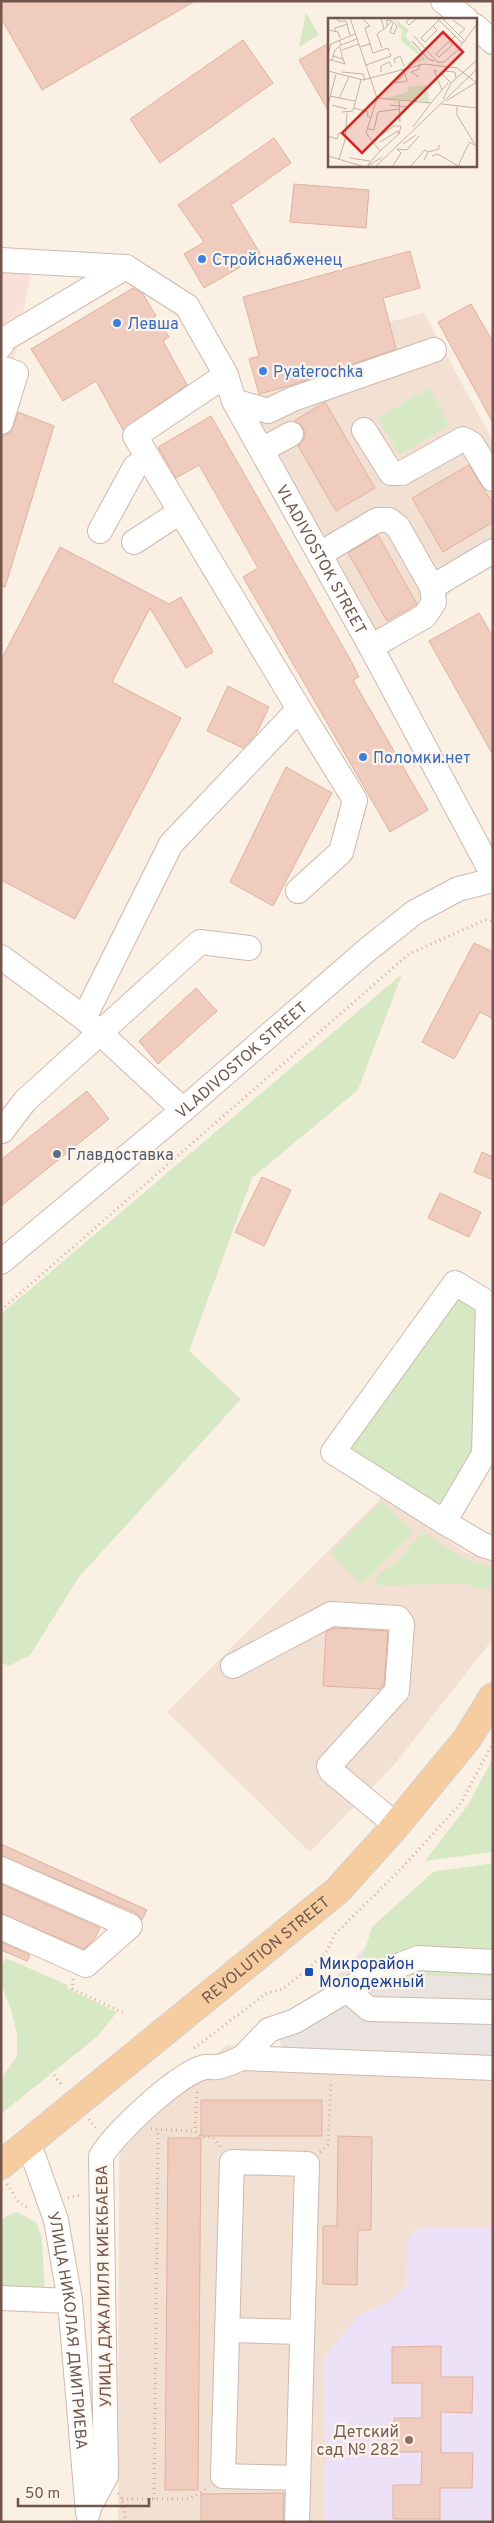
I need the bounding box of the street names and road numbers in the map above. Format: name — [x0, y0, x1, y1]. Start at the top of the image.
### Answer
street label: VLADIVOSTOK STREET — [271, 482, 370, 639]
street label: VLADIVOSTOK STREET — [172, 998, 312, 1124]
street label: REVOLUTION STREET — [198, 1893, 335, 2009]
street label: УЛИЦА ДЖАЛИЛЯ КИЕКБАЕВА — [93, 2164, 117, 2407]
street label: УЛИЦА НИКОЛАЯ ДМИТРИЕВА — [42, 2209, 91, 2451]

